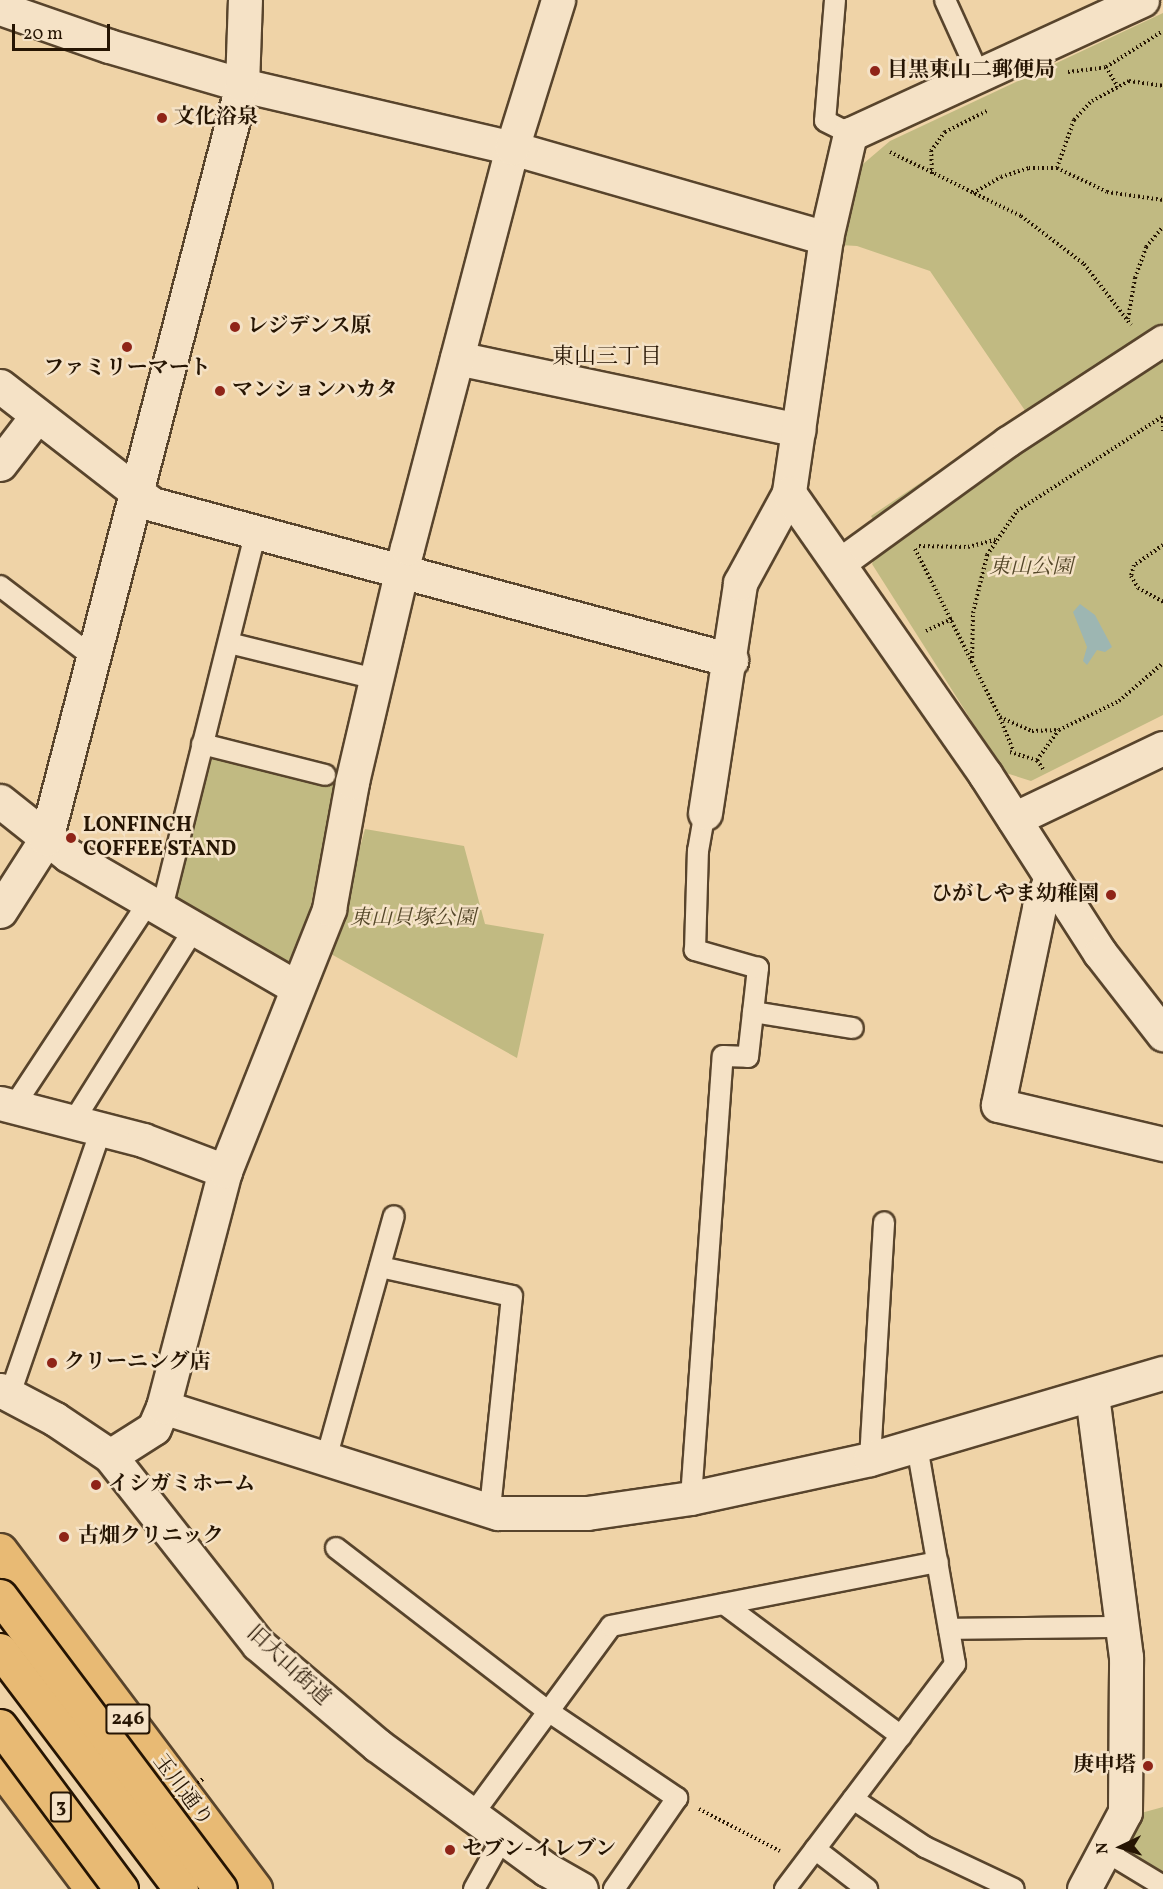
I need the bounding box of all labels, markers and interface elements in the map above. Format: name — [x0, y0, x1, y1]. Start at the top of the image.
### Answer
scale bar — [15, 12, 112, 50]
text: 20 m — [23, 22, 63, 47]
place label: 目黒東山二郵便局 — [887, 58, 1055, 84]
marker: 目黒東山二郵便局 — [868, 64, 882, 78]
place label: 文化浴泉 — [174, 105, 258, 131]
marker: 文化浴泉 — [155, 111, 169, 125]
place label: レジデンス原 — [247, 314, 373, 340]
marker: レジデンス原 — [228, 320, 242, 334]
marker: ファミリーマート — [120, 340, 134, 354]
district label: 東山三丁目 — [552, 345, 662, 371]
place label: ファミリーマート — [43, 356, 211, 382]
place label: マンションハカタ — [232, 378, 400, 404]
marker: マンションハカタ — [213, 384, 227, 398]
park label: 東山公園 — [989, 555, 1073, 581]
place label: LONFINCH COFFEE STAND — [83, 813, 236, 863]
marker: LONFINCH COFFEE STAND — [64, 831, 78, 845]
place label: ひがしやま幼稚園 — [931, 882, 1099, 908]
marker: ひがしやま幼稚園 — [1104, 888, 1118, 902]
park label: 東山貝塚公園 — [350, 906, 476, 932]
place label: クリーニング店 — [64, 1350, 211, 1376]
marker: クリーニング店 — [45, 1356, 59, 1370]
place label: イシガミホーム — [108, 1472, 255, 1498]
marker: イシガミホーム — [89, 1478, 103, 1492]
place label: 古畑クリニック — [78, 1524, 225, 1550]
marker: 古畑クリニック — [55, 1528, 73, 1546]
street label: 旧大山街道 — [241, 1621, 335, 1711]
road number: 246 — [104, 1702, 152, 1736]
street label: 玉川通り — [147, 1750, 217, 1832]
place label: 庚申塔 — [1073, 1753, 1136, 1779]
marker: 庚申塔 — [1141, 1759, 1155, 1773]
road number: 3 — [49, 1790, 73, 1824]
north arrow — [1091, 1817, 1151, 1877]
place label: セブン-イレブン — [462, 1837, 618, 1863]
text: N — [1092, 1842, 1114, 1855]
marker: セブン-イレブン — [443, 1843, 457, 1857]

